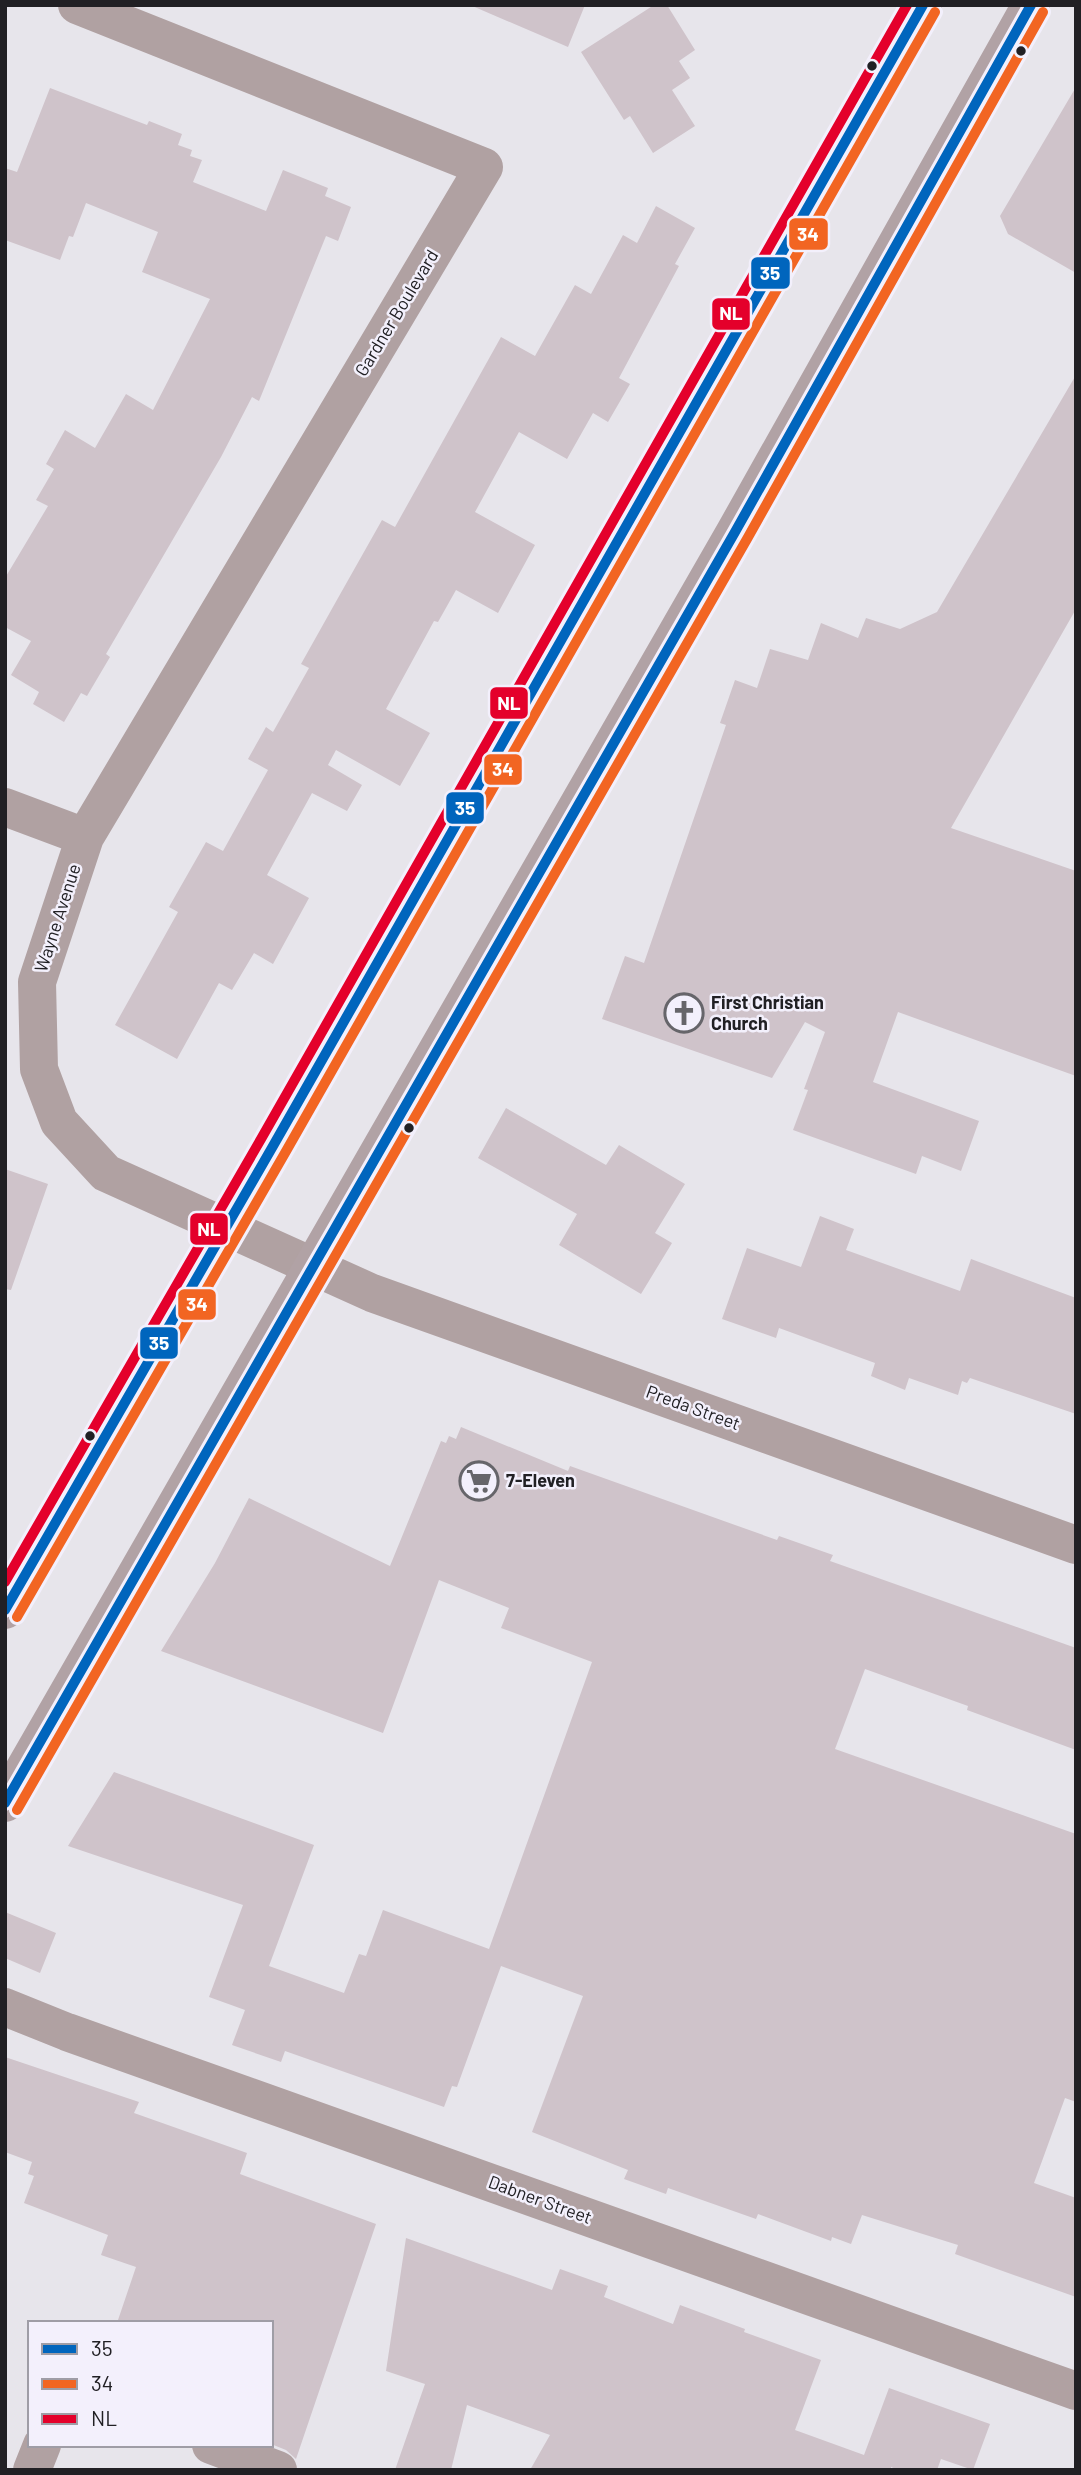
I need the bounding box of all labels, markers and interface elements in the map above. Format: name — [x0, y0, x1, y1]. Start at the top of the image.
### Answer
unlabelled marker — [1014, 44, 1028, 58]
unlabelled marker — [865, 59, 879, 73]
line badge: 34 — [788, 217, 829, 251]
text: 34 — [797, 222, 819, 245]
street label: Gardner Boulevard — [350, 245, 443, 380]
line badge: 35 — [750, 256, 791, 290]
text: 35 — [760, 261, 780, 284]
line badge: NL — [711, 297, 751, 331]
text: NL — [719, 301, 743, 324]
line badge: NL — [489, 686, 529, 720]
text: NL — [497, 691, 521, 714]
line badge: 34 — [483, 753, 523, 786]
text: 34 — [492, 757, 514, 780]
line badge: 35 — [445, 791, 485, 825]
text: 35 — [455, 796, 475, 819]
street label: Wayne Avenue — [29, 861, 85, 974]
place label: First Christian Church — [711, 991, 824, 1034]
church icon: First Christian Church — [663, 992, 705, 1034]
unlabelled marker — [402, 1121, 416, 1135]
line badge: NL — [189, 1212, 229, 1246]
text: NL — [197, 1217, 221, 1240]
line badge: 34 — [177, 1288, 217, 1321]
text: 34 — [186, 1292, 208, 1315]
line badge: 35 — [139, 1326, 179, 1360]
text: 35 — [149, 1331, 169, 1354]
street label: Preda Street — [643, 1380, 743, 1434]
unlabelled marker — [83, 1429, 97, 1443]
supermarket icon: 7-Eleven — [458, 1460, 500, 1502]
place label: 7-Eleven — [506, 1469, 575, 1491]
street label: Dabner Street — [486, 2170, 595, 2228]
legend — [28, 2321, 273, 2447]
text: 35 — [91, 2335, 113, 2360]
text: 34 — [91, 2370, 113, 2395]
text: NL — [91, 2405, 117, 2430]

